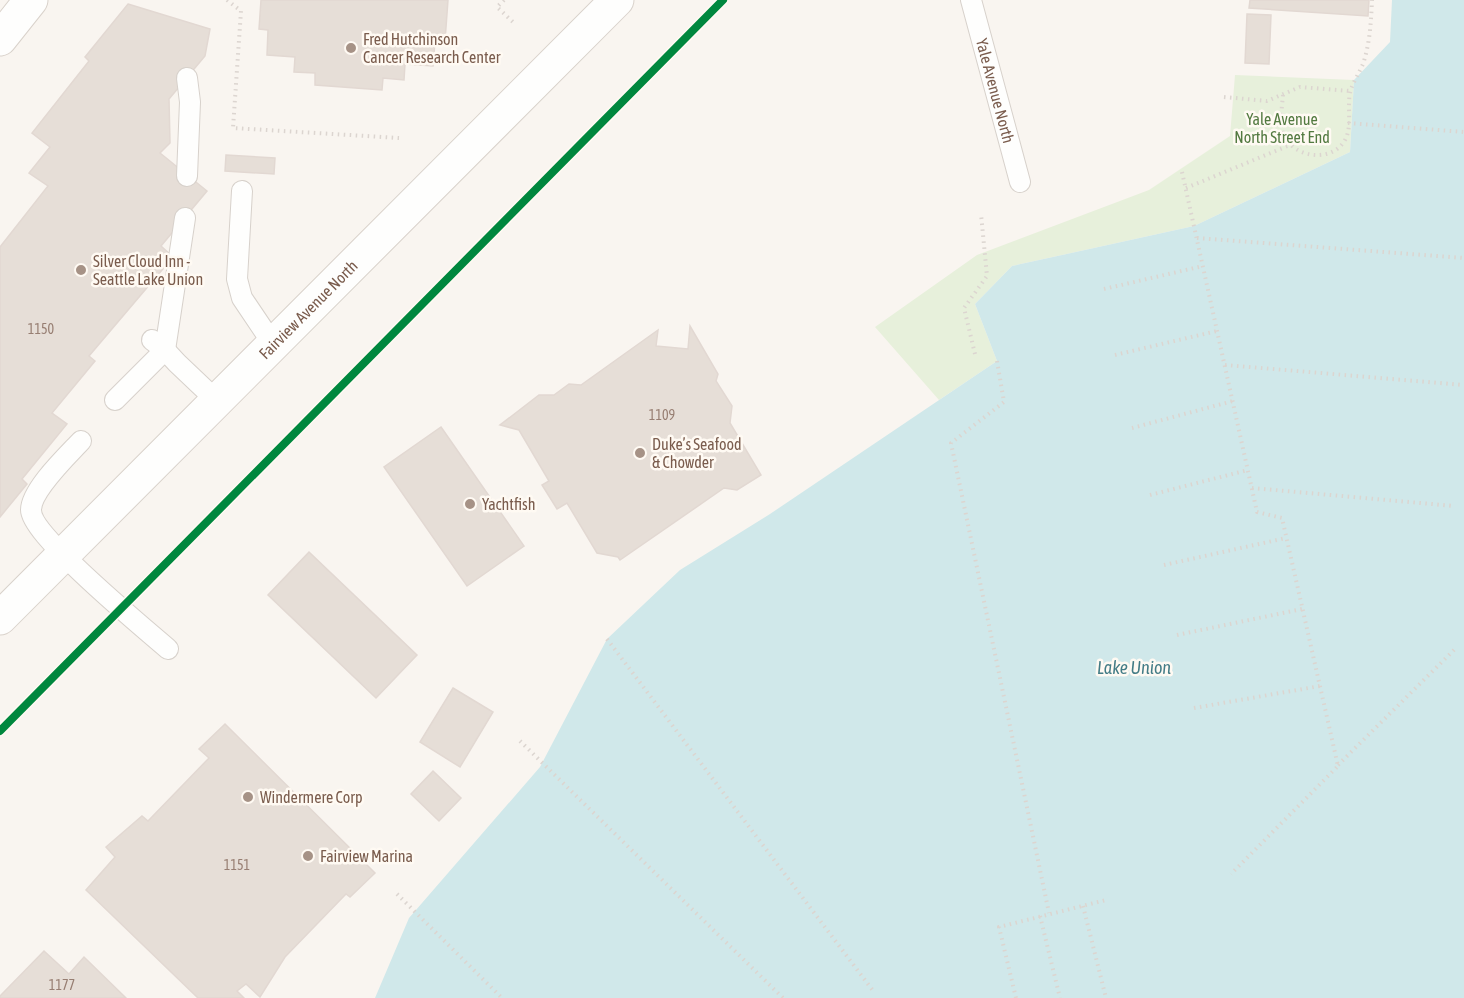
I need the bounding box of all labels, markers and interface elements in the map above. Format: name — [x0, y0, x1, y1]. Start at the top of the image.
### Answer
place label: Fred Hutchinson Cancer Research Center — [363, 30, 501, 66]
street label: Yale Avenue North — [973, 36, 1018, 145]
marker: Fred Hutchinson Cancer Research Center — [344, 41, 358, 55]
park label: Yale Avenue North Street End — [1234, 110, 1330, 146]
place label: Silver Cloud Inn - Seattle Lake Union — [93, 252, 203, 288]
street label: Fairview Avenue North — [255, 257, 361, 362]
marker: Silver Cloud Inn - Seattle Lake Union — [74, 263, 88, 277]
house number: 1150 — [28, 321, 55, 337]
house number: 1109 — [649, 407, 675, 423]
place label: Duke’s Seafood & Chowder — [652, 435, 742, 471]
marker: Duke’s Seafood & Chowder — [633, 446, 647, 460]
place label: Yachtfish — [482, 495, 535, 513]
marker: Yachtfish — [463, 497, 477, 511]
water label: Lake Union — [1097, 657, 1171, 678]
place label: Windermere Corp — [260, 788, 363, 807]
marker: Windermere Corp — [241, 790, 255, 804]
place label: Fairview Marina — [320, 847, 413, 865]
marker: Fairview Marina — [301, 849, 315, 863]
house number: 1151 — [224, 857, 250, 873]
house number: 1177 — [49, 977, 75, 993]

